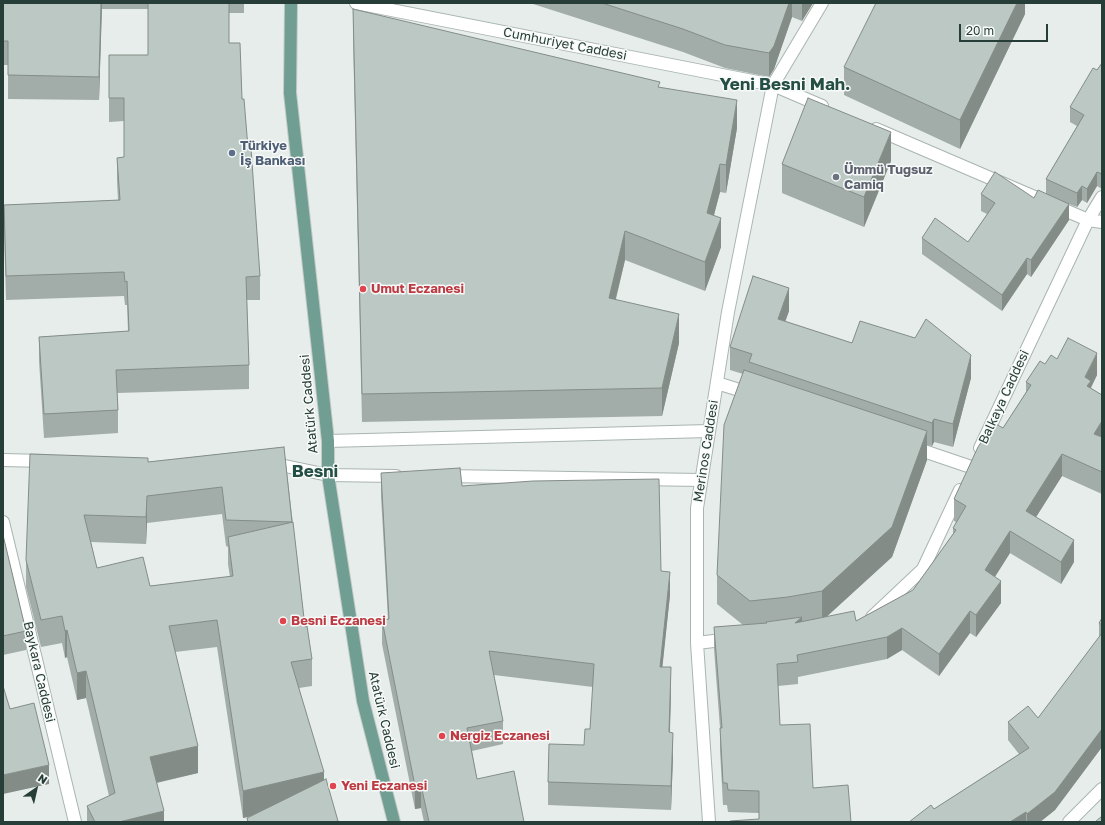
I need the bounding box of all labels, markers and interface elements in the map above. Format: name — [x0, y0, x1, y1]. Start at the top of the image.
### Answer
scale bar — [961, 16, 1050, 42]
text: 20 m — [966, 23, 994, 38]
street label: Cumhuriyet Caddesi — [502, 24, 628, 64]
district label: Yeni Besni Mah. — [719, 75, 851, 95]
place label: Türkiye İş Bankası — [240, 138, 305, 169]
marker: Türkiye İş Bankası — [227, 148, 237, 158]
place label: Ümmü Tuğsuz Camiq — [844, 162, 933, 193]
marker: Ümmü Tuğsuz Camiq — [831, 172, 841, 182]
place label: Umut Eczanesi — [371, 281, 464, 297]
marker: Umut Eczanesi — [358, 284, 368, 294]
street label: Balkaya Caddesi — [975, 347, 1033, 447]
street label: Atatürk Caddesi — [297, 354, 321, 454]
street label: Merinos Caddesi — [690, 399, 722, 503]
district label: Besni — [292, 462, 338, 482]
place label: Besni Eczanesi — [291, 613, 386, 629]
marker: Besni Eczanesi — [278, 616, 288, 626]
street label: Baykara Caddesi — [20, 620, 58, 724]
street label: Atatürk Caddesi — [365, 670, 403, 770]
place label: Nergiz Eczanesi — [450, 728, 550, 744]
marker: Nergiz Eczanesi — [437, 731, 447, 741]
north arrow — [16, 769, 56, 809]
text: N — [36, 771, 50, 786]
place label: Yeni Eczanesi — [341, 778, 427, 794]
marker: Yeni Eczanesi — [328, 781, 338, 791]

